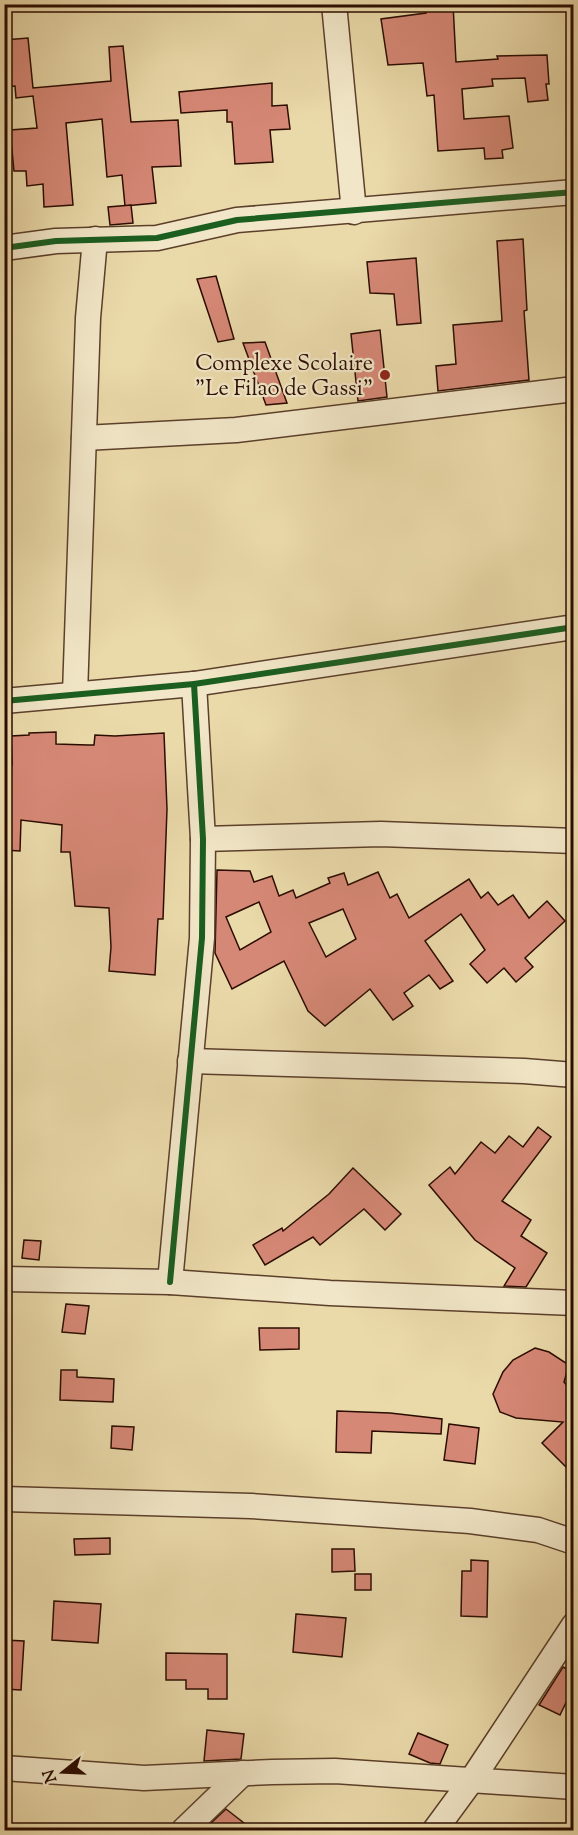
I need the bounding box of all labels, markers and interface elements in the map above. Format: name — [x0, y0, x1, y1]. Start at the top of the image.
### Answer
place label: Complexe Scolaire "Le Filao de Gassi" — [195, 349, 373, 406]
marker: Complexe Scolaire "Le Filao de Gassi" — [378, 368, 392, 382]
north arrow — [33, 1742, 93, 1802]
text: N — [38, 1766, 64, 1785]

